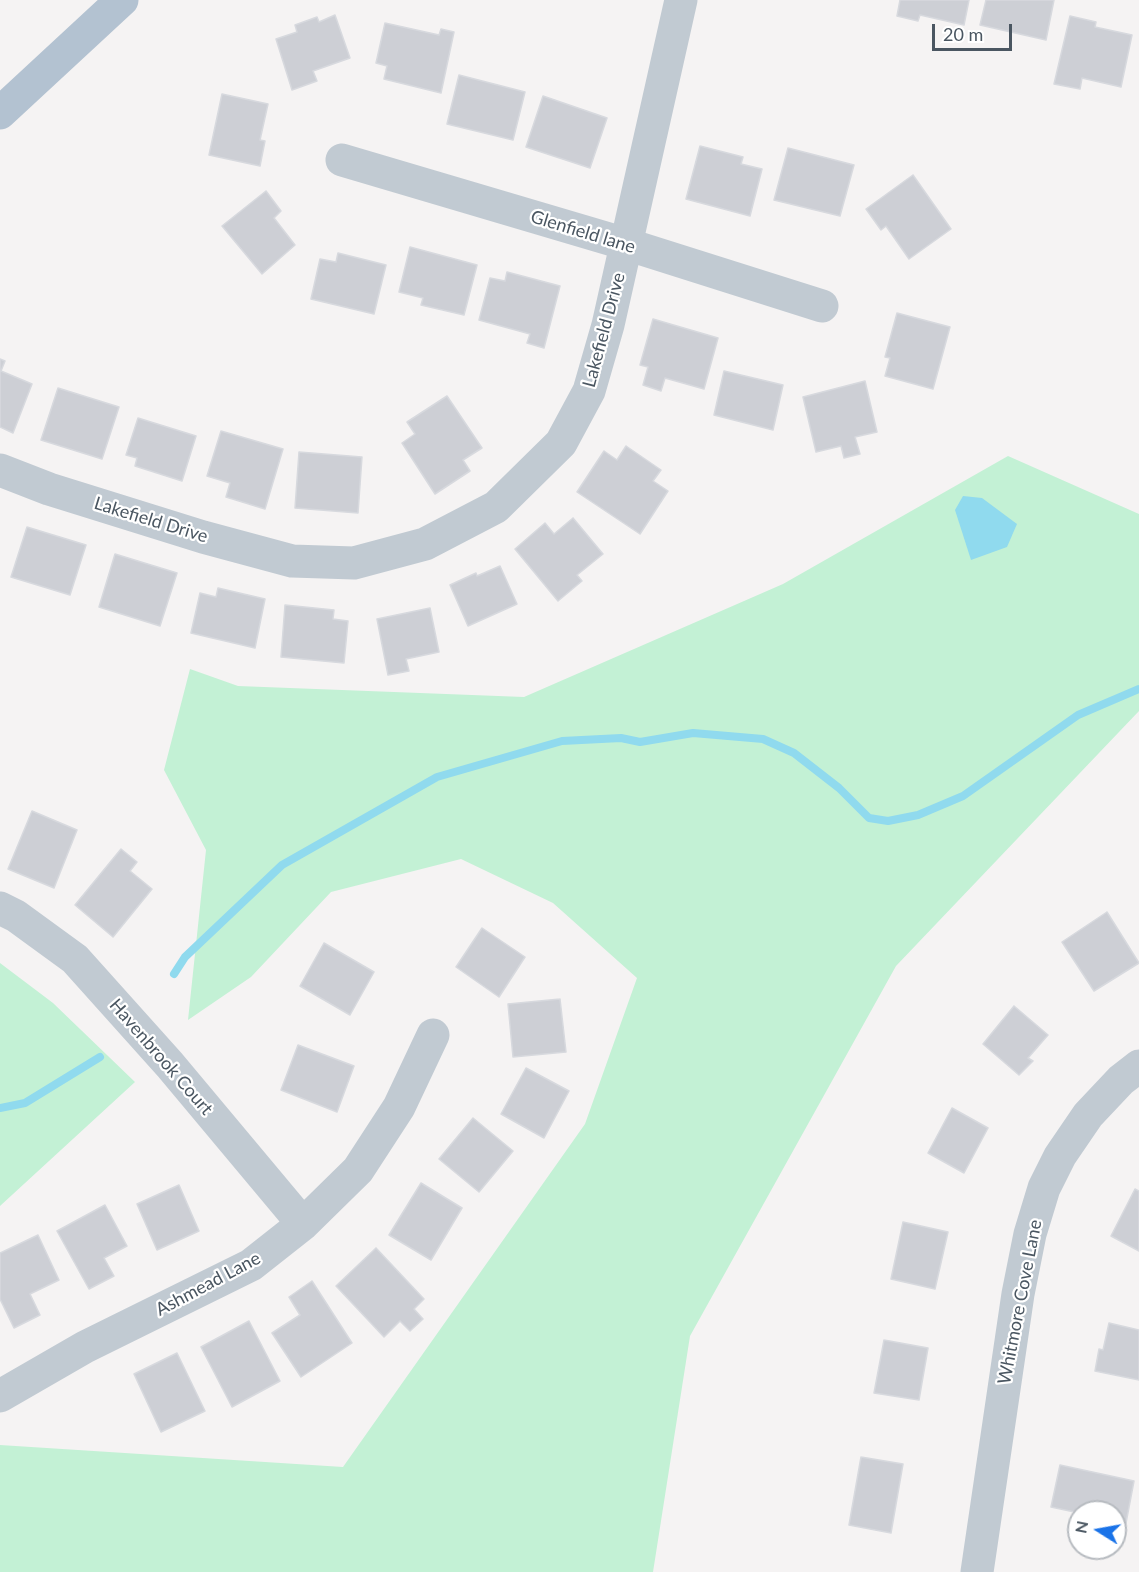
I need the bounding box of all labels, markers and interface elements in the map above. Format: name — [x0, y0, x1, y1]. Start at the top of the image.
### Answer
scale bar — [935, 12, 1014, 50]
text: 20 m — [943, 23, 983, 45]
street label: Glenfield lane — [528, 206, 638, 258]
street label: Lakefield Drive — [578, 270, 630, 390]
street label: Lakefield Drive — [91, 492, 211, 548]
street label: Havenbrook Court — [105, 995, 217, 1119]
street label: Whitmore Cove Lane — [993, 1218, 1047, 1386]
street label: Ashmead Lane — [152, 1247, 264, 1321]
north arrow — [1067, 1500, 1127, 1560]
text: N — [1070, 1519, 1091, 1535]

